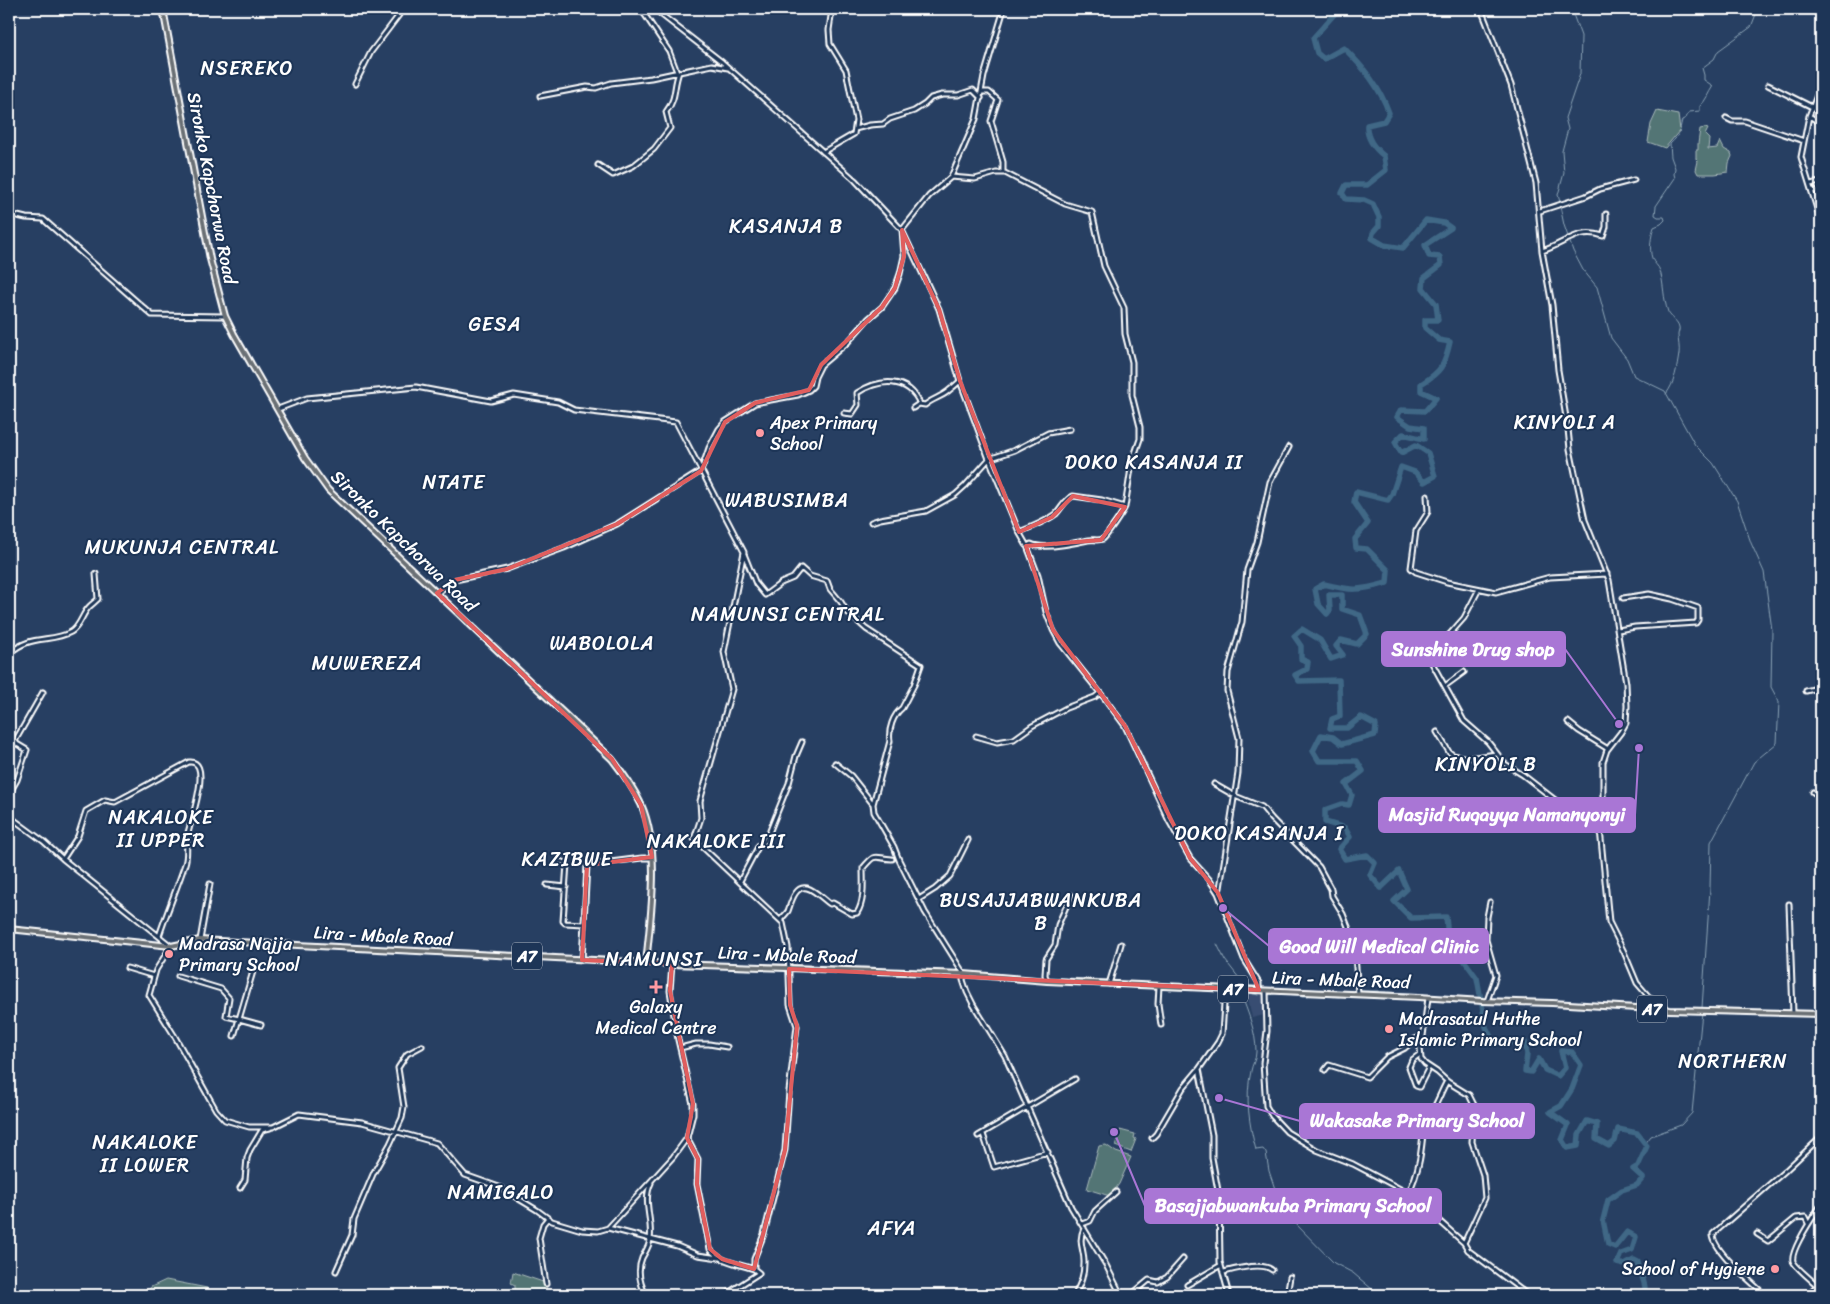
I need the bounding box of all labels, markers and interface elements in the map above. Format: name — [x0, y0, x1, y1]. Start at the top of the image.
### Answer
district label: NSEREKO — [201, 51, 293, 86]
street label: Sironko Kapchorwa Road — [178, 89, 247, 288]
district label: KASANJA B — [729, 209, 843, 244]
district label: GESA — [468, 307, 522, 342]
district label: KINYOLI A — [1514, 405, 1616, 440]
place label: Apex Primary School — [769, 407, 878, 460]
marker: Apex Primary School — [754, 427, 766, 439]
district label: DOKO KASANJA II — [1065, 445, 1243, 480]
street label: Sironko Kapchorwa Road — [323, 462, 486, 621]
district label: NTATE — [423, 465, 486, 500]
district label: WABUSIMBA — [725, 483, 849, 518]
district label: MUKUNJA CENTRAL — [85, 530, 279, 565]
district label: NAMUNSI CENTRAL — [691, 597, 885, 632]
district label: WABOLOLA — [549, 626, 655, 661]
callout: Sunshine Drug shop — [1382, 632, 1565, 666]
text: Sunshine Drug shop — [1391, 633, 1554, 666]
district label: MUWEREZA — [311, 646, 423, 681]
district label: KINYOLI B — [1435, 747, 1537, 782]
callout: Masjid Ruqayya Namanyonyi — [1379, 798, 1635, 832]
text: Masjid Ruqayya Namanyonyi — [1388, 798, 1626, 831]
district label: NAKALOKE II UPPER — [108, 800, 215, 858]
district label: DOKO KASANJA I — [1174, 816, 1344, 851]
district label: NAKALOKE III — [647, 824, 785, 859]
district label: KAZIBWE — [521, 842, 614, 877]
district label: BUSAJJABWANKUBA B — [940, 883, 1142, 941]
street label: Lira - Mbale Road — [313, 916, 454, 956]
place label: Madrasa Najja Primary School — [179, 928, 301, 981]
callout: Good Will Medical Clinic — [1269, 929, 1488, 963]
text: Good Will Medical Clinic — [1278, 930, 1479, 963]
street label: Lira - Mbale Road — [717, 937, 858, 973]
road number: A7 — [512, 942, 542, 969]
district label: NAMUNSI — [605, 942, 703, 977]
marker: Madrasa Najja Primary School — [163, 948, 175, 960]
street label: Lira - Mbale Road — [1271, 962, 1412, 998]
road number: A7 — [1218, 976, 1248, 1002]
marker: Galaxy Medical Centre — [649, 980, 663, 994]
place label: Galaxy Medical Centre — [596, 991, 716, 1044]
road number: A7 — [1637, 996, 1667, 1022]
place label: Madrasatul Huthe Islamic Primary School — [1398, 1003, 1583, 1056]
marker: Madrasatul Huthe Islamic Primary School — [1383, 1023, 1395, 1035]
district label: NORTHERN — [1678, 1044, 1788, 1079]
callout: Wakasake Primary School — [1300, 1104, 1534, 1138]
text: Wakasake Primary School — [1310, 1104, 1526, 1137]
district label: NAKALOKE II LOWER — [92, 1125, 199, 1183]
district label: NAMIGALO — [448, 1175, 555, 1210]
callout: Basajjabwankuba Primary School — [1145, 1189, 1441, 1223]
text: Basajjabwankuba Primary School — [1155, 1189, 1432, 1222]
district label: AFYA — [867, 1211, 916, 1246]
place label: School of Hygiene — [1622, 1253, 1765, 1285]
marker: School of Hygiene — [1769, 1263, 1781, 1275]

